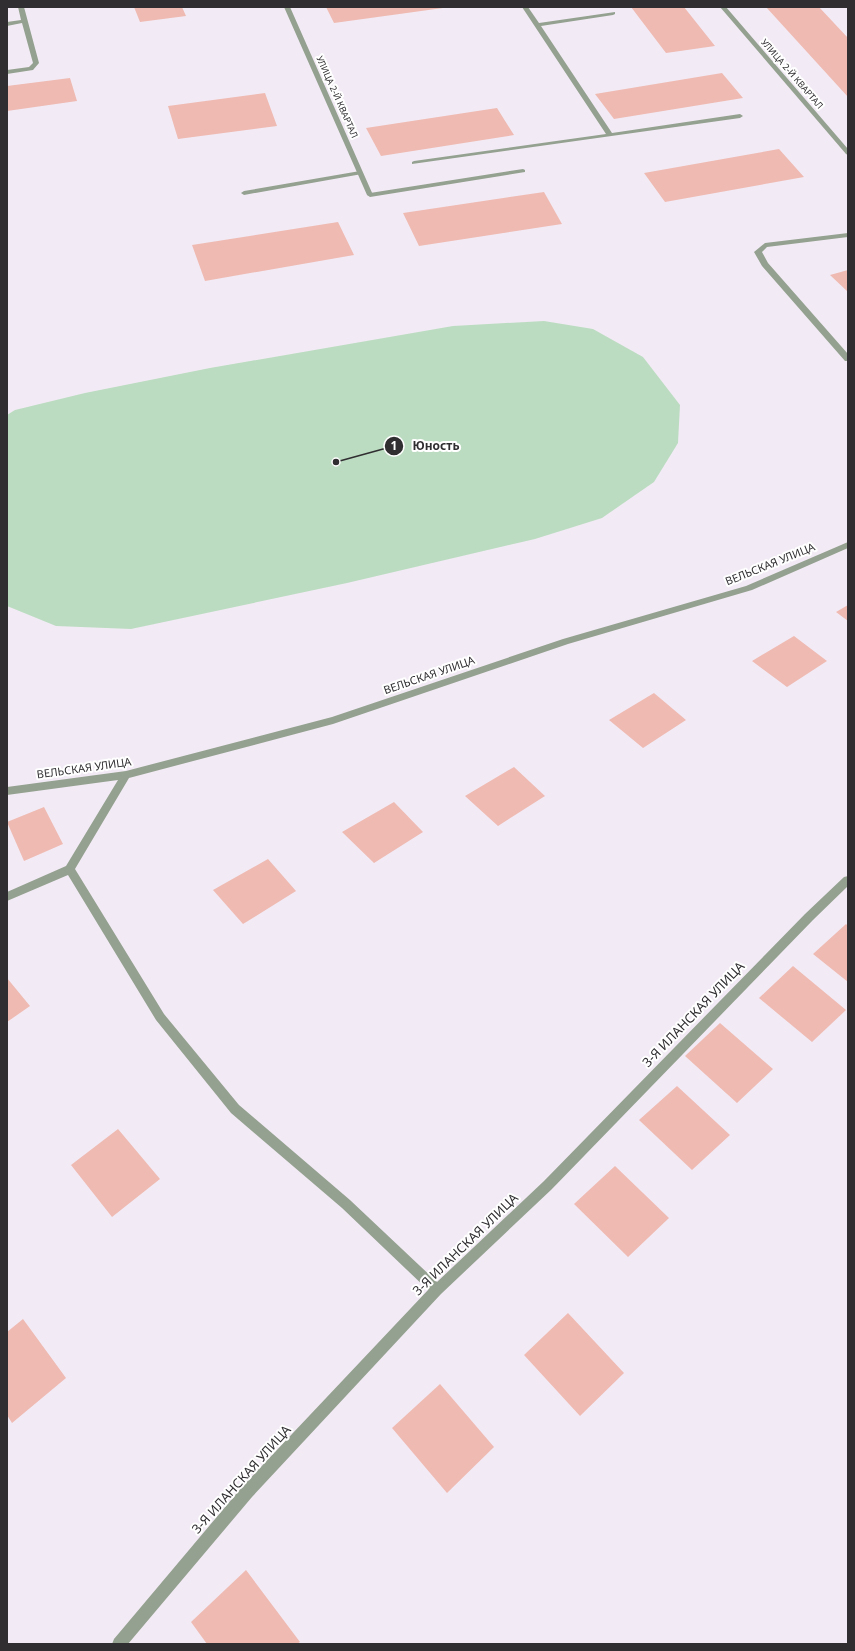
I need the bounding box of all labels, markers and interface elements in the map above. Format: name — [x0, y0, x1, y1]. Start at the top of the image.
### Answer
street label: УЛИЦА 2-Й КВАРТАЛ — [758, 36, 826, 111]
street label: УЛИЦА 2-Й КВАРТАЛ — [313, 54, 361, 140]
callout: Юность — [384, 434, 467, 458]
text: 1 — [391, 437, 397, 454]
text: Юность — [413, 437, 459, 454]
street label: ВЕЛЬСКАЯ УЛИЦА — [723, 538, 818, 588]
street label: ВЕЛЬСКАЯ УЛИЦА — [381, 652, 477, 697]
street label: ВЕЛЬСКАЯ УЛИЦА — [36, 753, 133, 782]
street label: 3-Я ИЛАНСКАЯ УЛИЦА — [638, 957, 749, 1071]
street label: 3-Я ИЛАНСКАЯ УЛИЦА — [408, 1188, 522, 1299]
street label: 3-Я ИЛАНСКАЯ УЛИЦА — [187, 1420, 295, 1537]

